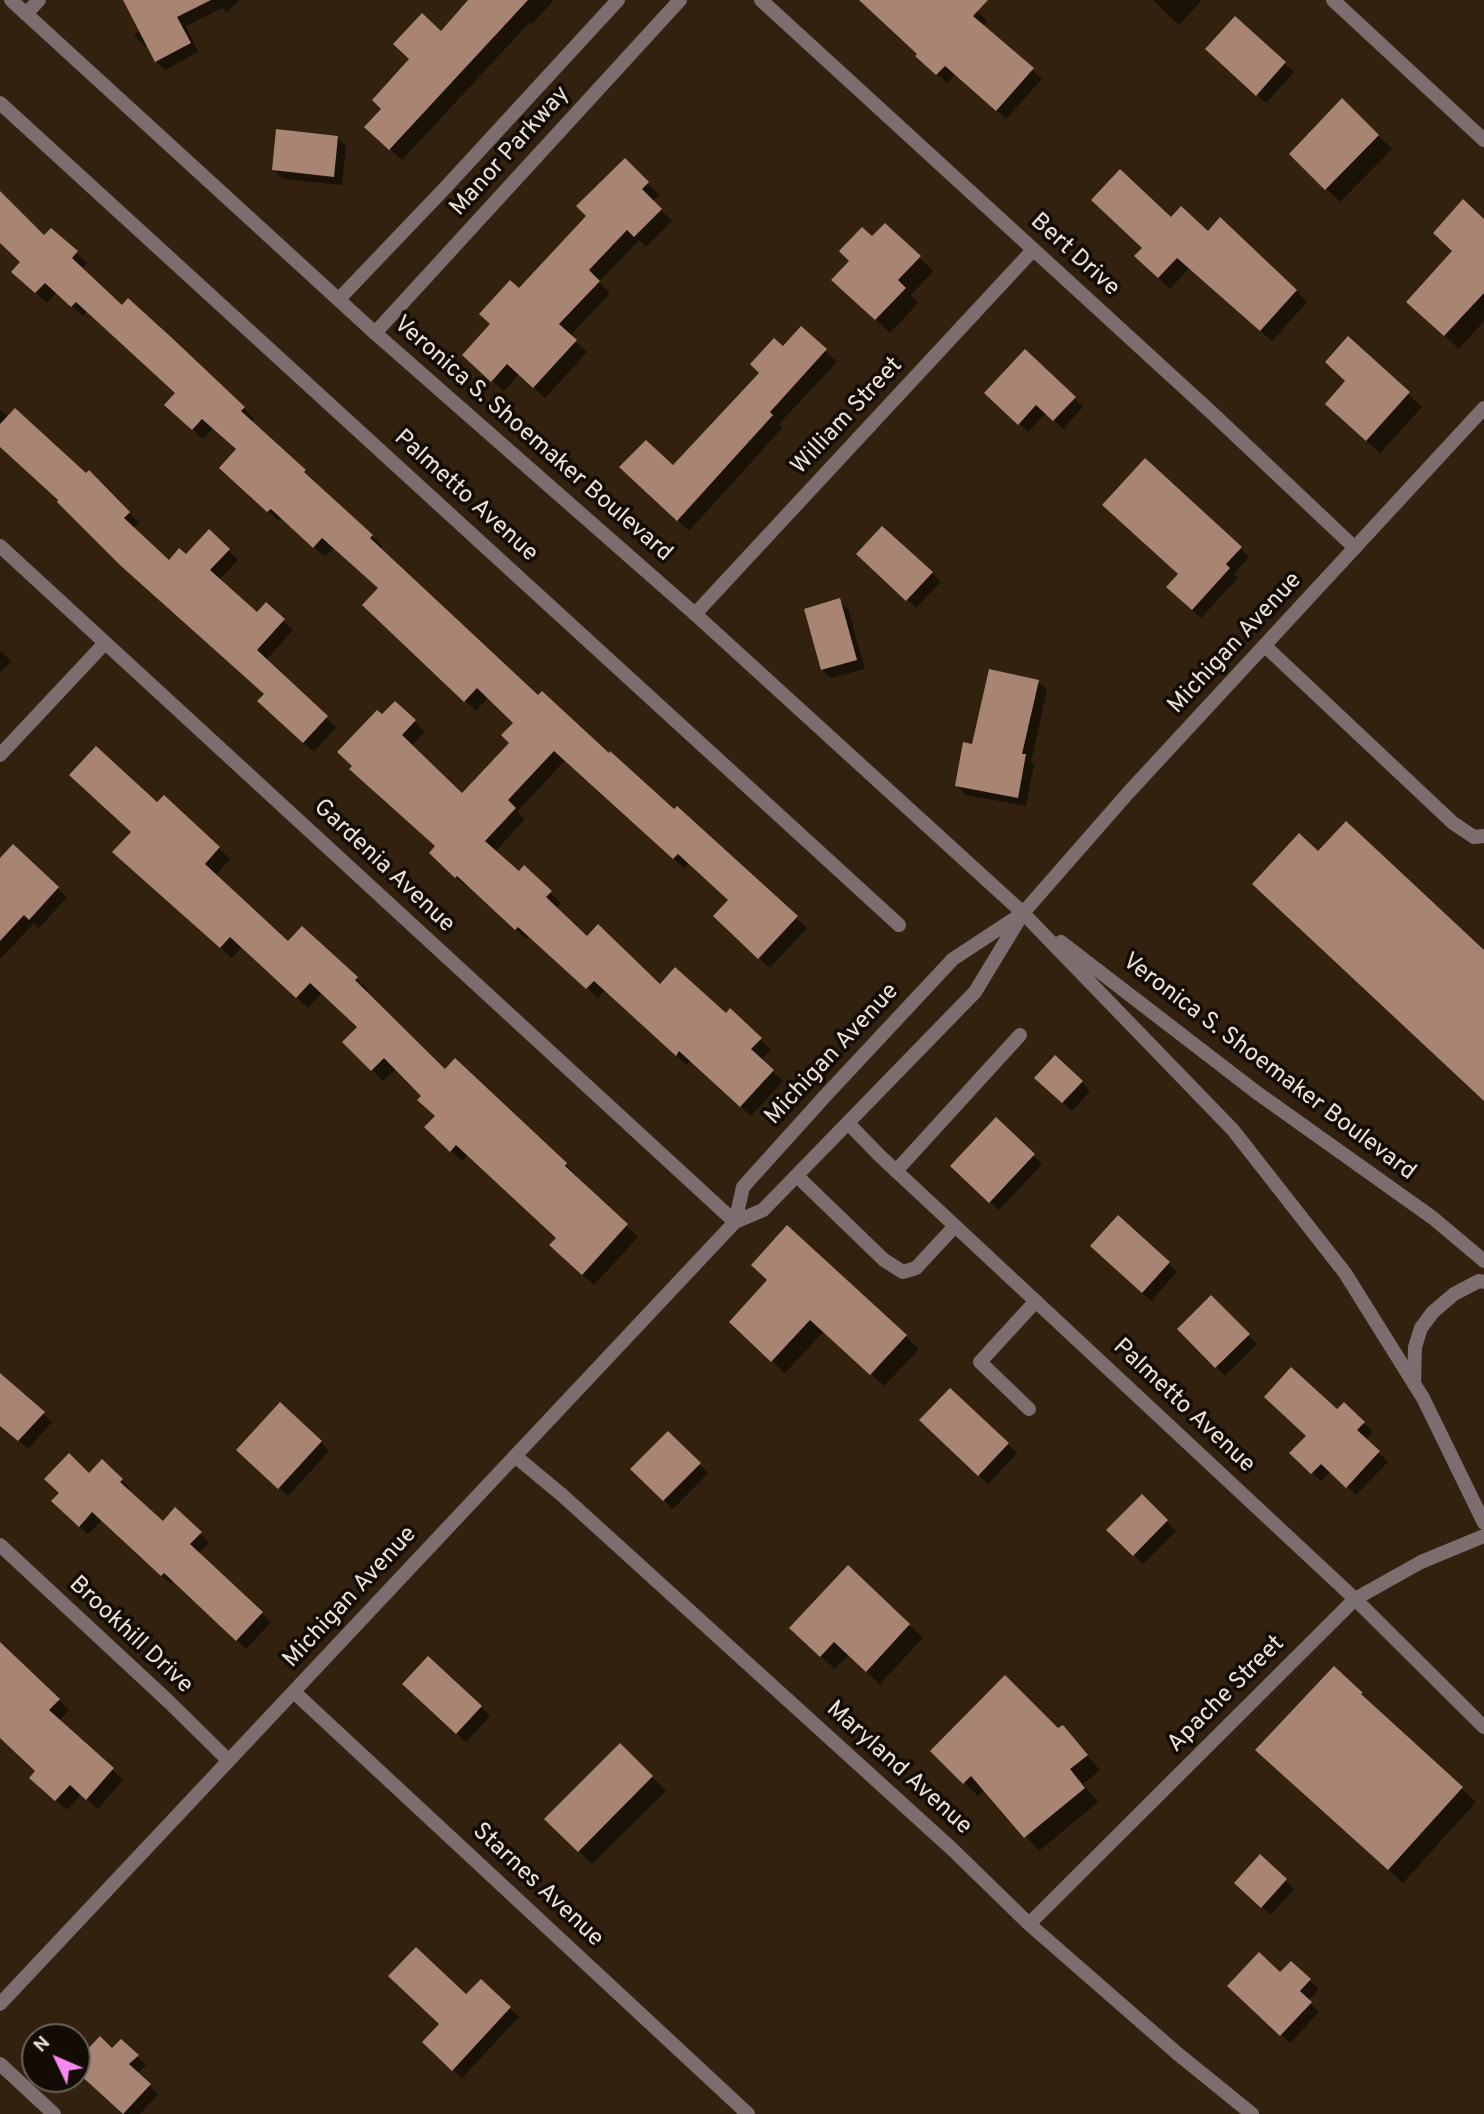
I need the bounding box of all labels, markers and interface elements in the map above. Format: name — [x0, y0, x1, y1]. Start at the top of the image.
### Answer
street label: Manor Parkway — [445, 81, 577, 223]
street label: Bert Drive — [1023, 208, 1125, 304]
street label: Veronica S. Shoemaker Boulevard — [387, 311, 677, 569]
street label: William Street — [786, 352, 910, 482]
street label: Palmetto Avenue — [387, 425, 543, 569]
street label: Michigan Avenue — [1163, 567, 1309, 721]
street label: Gardenia Avenue — [306, 794, 460, 940]
street label: Veronica S. Shoemaker Boulevard — [1116, 948, 1420, 1188]
street label: Michigan Avenue — [760, 978, 906, 1132]
street label: Palmetto Avenue — [1106, 1334, 1260, 1480]
street label: Michigan Avenue — [278, 1521, 424, 1675]
street label: Brookhill Drive — [62, 1571, 198, 1701]
street label: Apache Street — [1162, 1630, 1292, 1760]
street label: Maryland Avenue — [819, 1696, 977, 1842]
street label: Starnes Avenue — [465, 1818, 609, 1954]
north arrow — [21, 2023, 91, 2093]
text: N — [29, 2032, 56, 2058]

